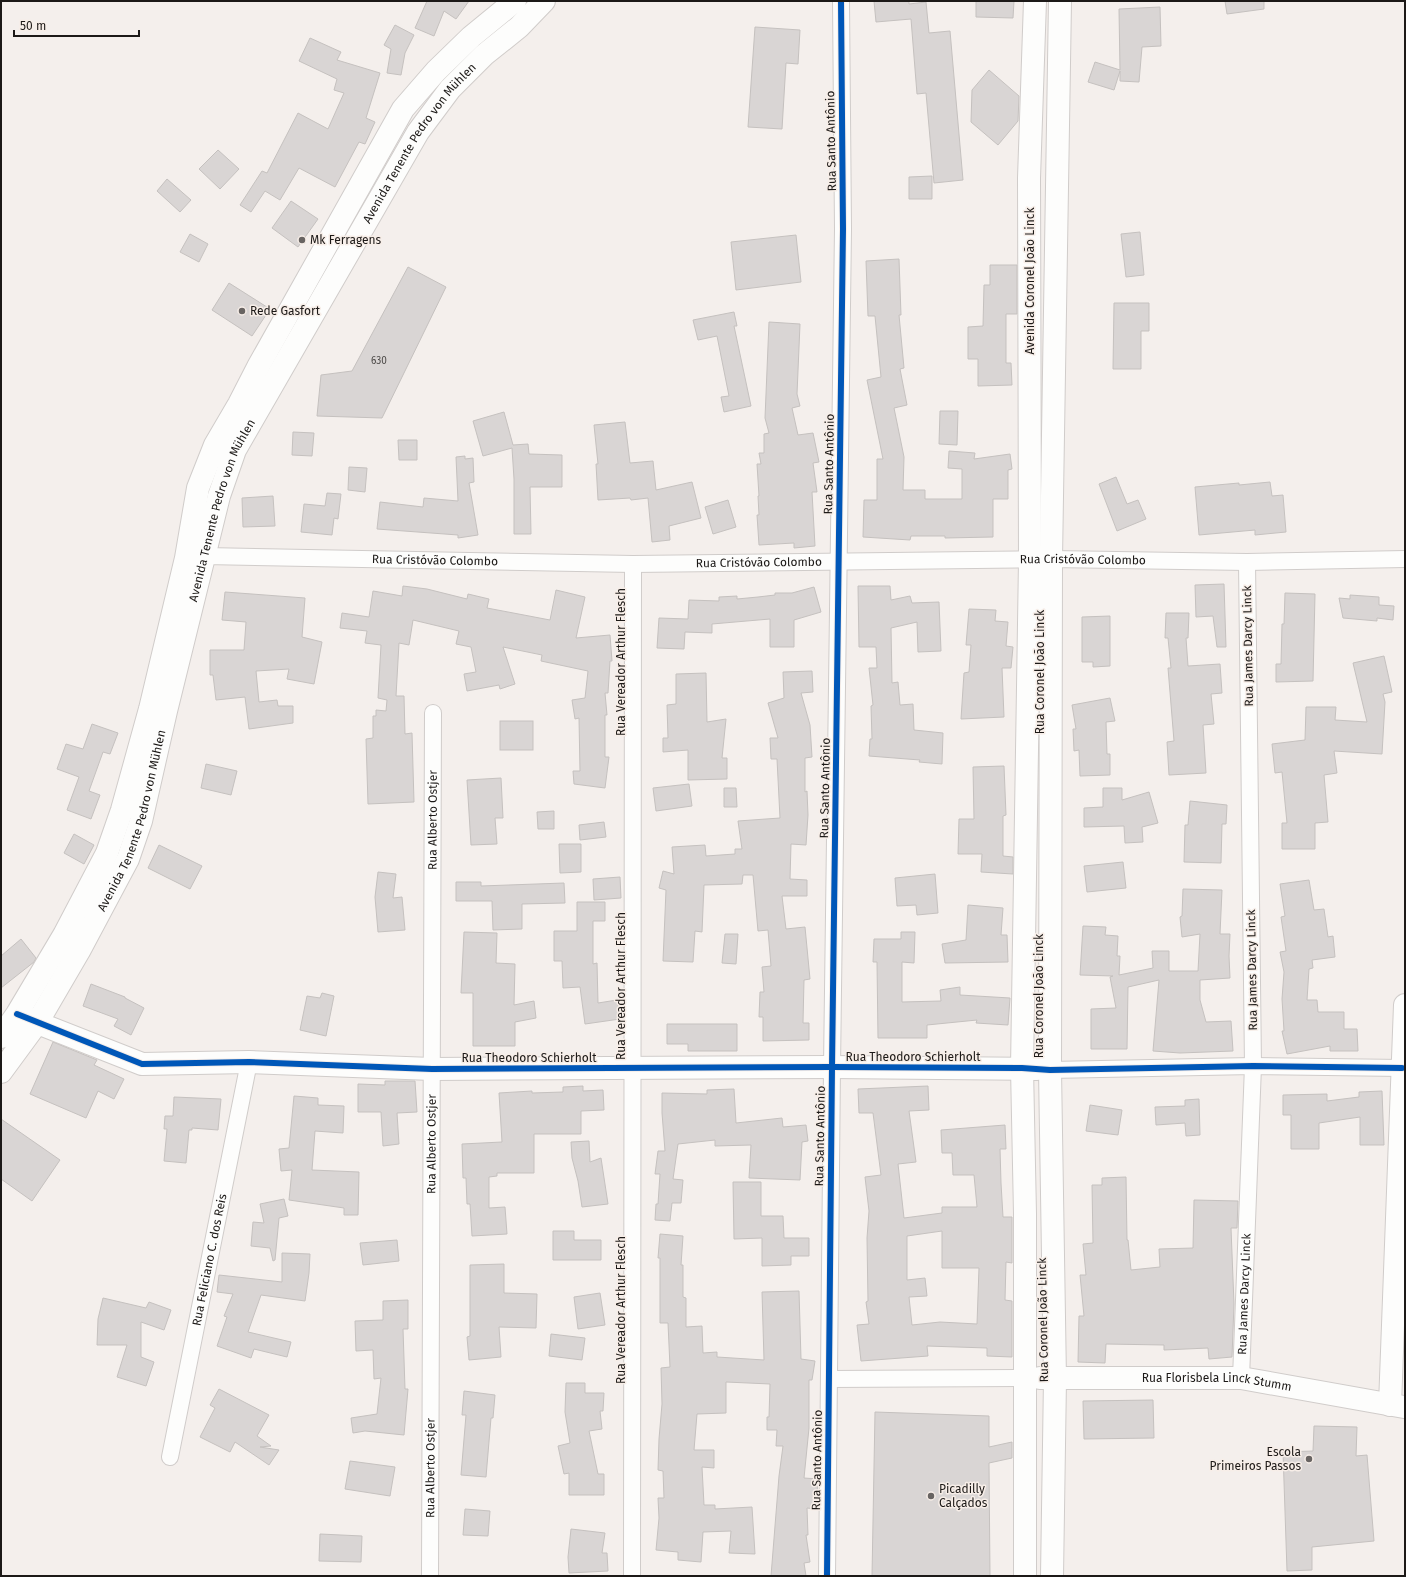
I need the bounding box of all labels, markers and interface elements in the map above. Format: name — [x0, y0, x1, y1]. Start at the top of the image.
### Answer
scale bar — [14, 12, 139, 38]
text: 50 m — [20, 19, 46, 33]
street label: Avenida Tenente Pedro von Mühlen — [360, 60, 479, 226]
street label: Rua Santo Antônio — [823, 90, 839, 192]
street label: Avenida Coronel João Linck — [1023, 207, 1037, 355]
place label: Mk Ferragens — [310, 233, 382, 247]
marker: Mk Ferragens — [297, 235, 307, 245]
place label: Rede Gasfort — [250, 304, 321, 318]
marker: Rede Gasfort — [237, 306, 247, 316]
house number: 630 — [371, 355, 387, 367]
street label: Rua Santo Antônio — [821, 413, 837, 515]
street label: Avenida Tenente Pedro von Mühlen — [186, 417, 258, 603]
street label: Rua Cristóvão Colombo — [372, 552, 498, 568]
street label: Rua Cristóvão Colombo — [1020, 552, 1146, 567]
street label: Rua Cristóvão Colombo — [696, 555, 822, 570]
street label: Rua James Darcy Linck — [1240, 584, 1256, 707]
street label: Rua Vereador Arthur Flesch — [614, 588, 628, 736]
street label: Rua Coronel João Linck — [1033, 609, 1047, 734]
street label: Avenida Tenente Pedro von Mühlen — [94, 728, 168, 914]
street label: Rua Santo Antônio — [817, 737, 833, 839]
street label: Rua Alberto Ostjer — [425, 770, 440, 870]
street label: Rua James Darcy Linck — [1244, 908, 1260, 1031]
street label: Rua Vereador Arthur Flesch — [614, 912, 628, 1060]
street label: Rua Coronel João Linck — [1032, 933, 1046, 1058]
street label: Rua Theodoro Schierholt — [845, 1050, 981, 1064]
street label: Rua Theodoro Schierholt — [461, 1051, 597, 1065]
street label: Rua Santo Antônio — [812, 1085, 828, 1187]
street label: Rua Alberto Ostjer — [424, 1094, 439, 1194]
street label: Rua Feliciano C. dos Reis — [189, 1192, 230, 1327]
street label: Rua James Darcy Linck — [1235, 1232, 1254, 1355]
street label: Rua Vereador Arthur Flesch — [614, 1236, 628, 1384]
street label: Rua Coronel João Linck — [1035, 1257, 1051, 1382]
street label: Rua Florisbela Linck Stumm — [1142, 1371, 1293, 1394]
street label: Rua Santo Antônio — [809, 1409, 825, 1511]
street label: Rua Alberto Ostjer — [423, 1418, 438, 1518]
place label: Escola Primeiros Passos — [1210, 1445, 1301, 1473]
marker: Escola Primeiros Passos — [1304, 1454, 1314, 1464]
place label: Picadilly Calçados — [939, 1482, 988, 1510]
marker: Picadilly Calçados — [926, 1491, 936, 1501]

